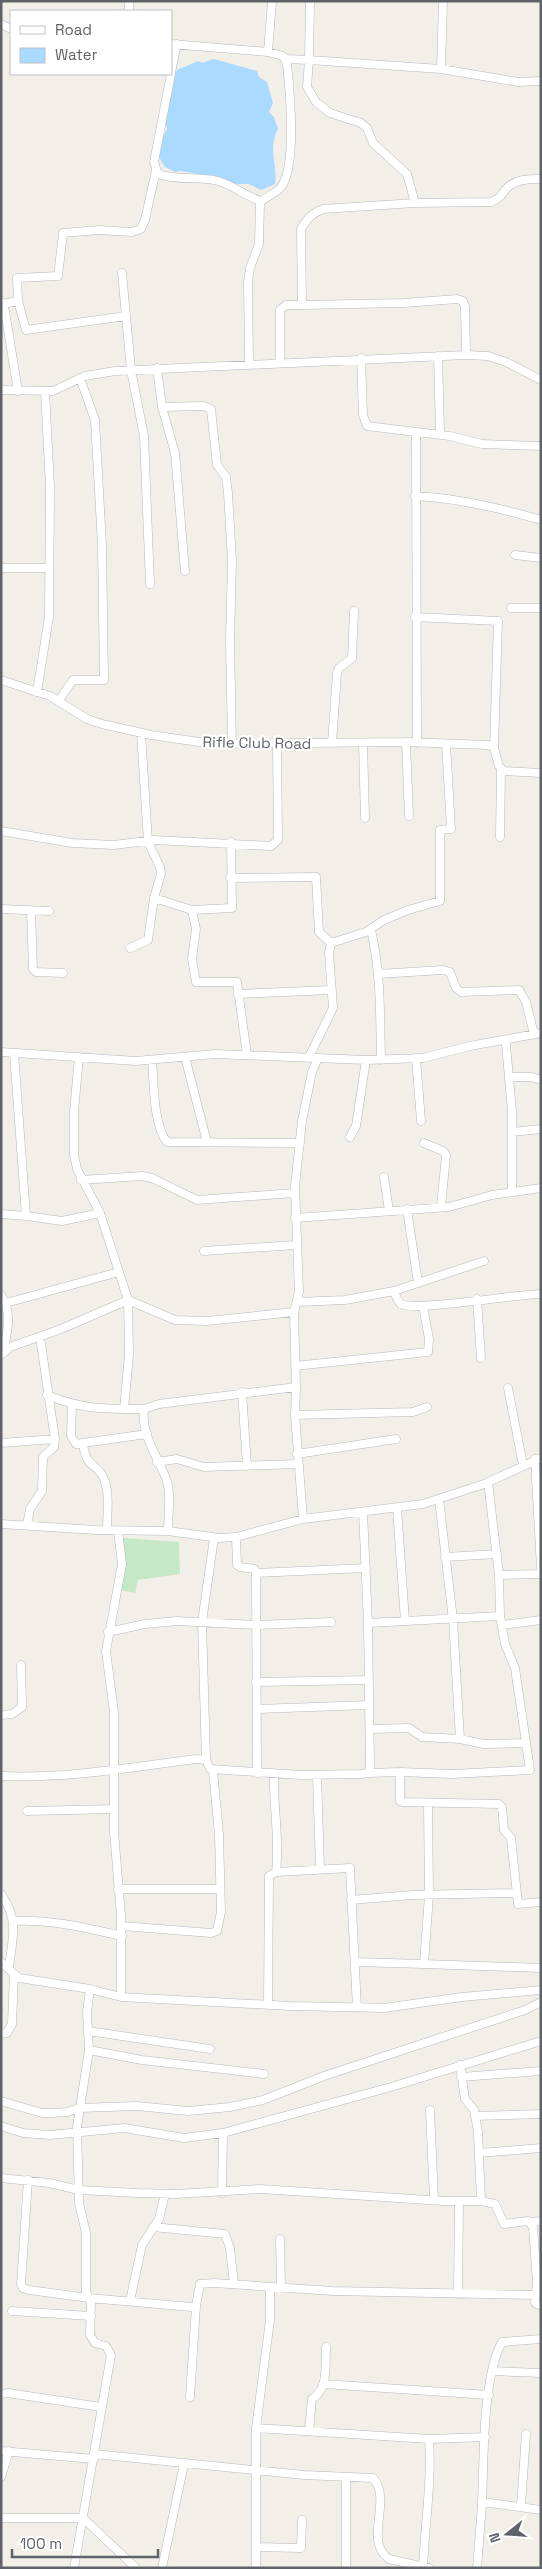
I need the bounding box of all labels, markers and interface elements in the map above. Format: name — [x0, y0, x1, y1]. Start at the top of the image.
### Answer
legend — [10, 10, 172, 75]
text: Road — [55, 20, 92, 39]
text: Water — [55, 45, 98, 64]
street label: Rifle Club Road — [203, 732, 311, 753]
north arrow — [482, 2509, 532, 2559]
scale bar — [12, 2526, 159, 2558]
text: N — [485, 2531, 505, 2545]
text: 100 m — [20, 2534, 62, 2553]

